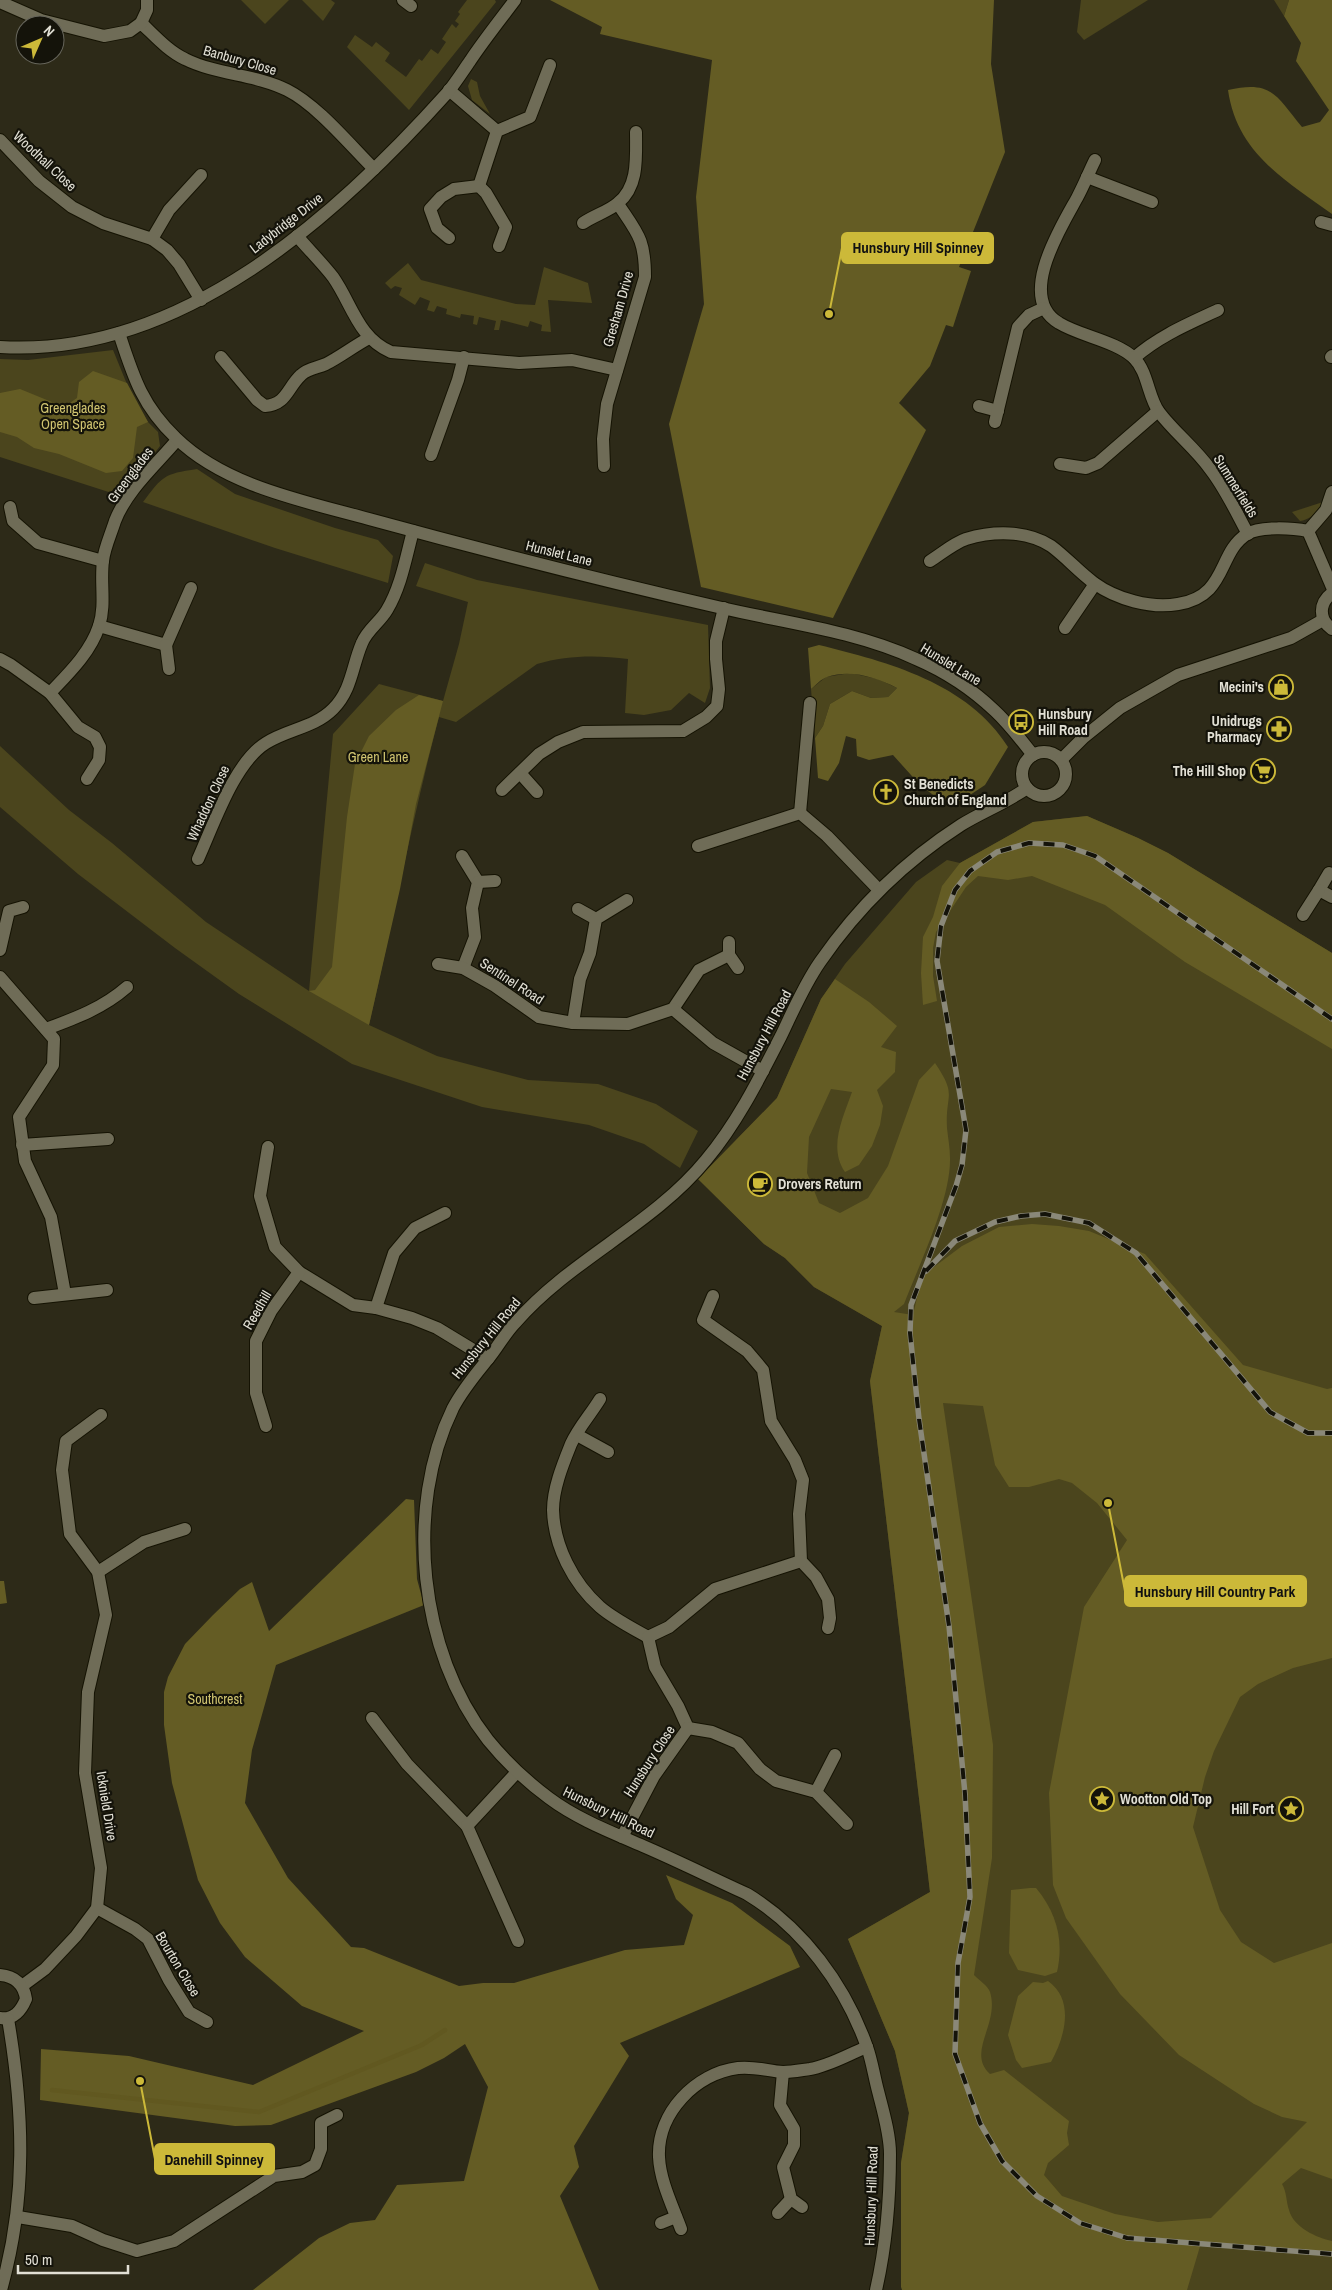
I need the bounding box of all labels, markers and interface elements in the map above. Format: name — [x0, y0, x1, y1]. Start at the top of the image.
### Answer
north arrow — [15, 15, 65, 65]
text: N — [40, 22, 58, 40]
street label: Banbury Close — [201, 41, 279, 79]
street label: Woodhall Close — [10, 127, 80, 195]
street label: Ladybridge Drive — [246, 189, 326, 257]
callout: Hunsbury Hill Spinney — [842, 233, 993, 263]
text: Hunsbury Hill Spinney — [852, 237, 984, 258]
street label: Gresham Drive — [599, 269, 637, 349]
park label: Greenglades Open Space — [40, 399, 106, 433]
street label: Greenglades — [103, 443, 157, 507]
street label: Summerfields — [1210, 451, 1263, 521]
street label: Hunslet Lane — [524, 536, 594, 570]
street label: Hunslet Lane — [917, 639, 985, 689]
shop icon: Mecini's — [1268, 674, 1294, 700]
place label: Mecini's — [1219, 678, 1264, 696]
place label: Hunsbury Hill Road — [1038, 705, 1092, 739]
bus stop icon: Hunsbury Hill Road — [1008, 709, 1034, 735]
place label: Unidrugs Pharmacy — [1207, 712, 1263, 746]
pharmacy icon: Unidrugs Pharmacy — [1266, 716, 1292, 742]
park label: Green Lane — [348, 748, 408, 766]
supermarket icon: The Hill Shop — [1250, 758, 1276, 784]
street label: Whaddon Close — [183, 762, 233, 844]
place label: The Hill Shop — [1173, 762, 1246, 780]
place label: St Benedicts Church of England — [904, 775, 1007, 809]
church icon: St Benedicts Church of England — [873, 779, 899, 805]
street label: Sentinel Road — [477, 954, 547, 1008]
street label: Hunsbury Hill Road — [733, 987, 795, 1083]
cafe icon: Drovers Return — [747, 1171, 773, 1197]
place label: Drovers Return — [778, 1175, 862, 1193]
street label: Reedhill — [239, 1287, 275, 1333]
street label: Hunsbury Hill Road — [448, 1294, 524, 1382]
callout: Hunsbury Hill Country Park — [1125, 1576, 1306, 1606]
text: Hunsbury Hill Country Park — [1135, 1581, 1295, 1602]
park label: Southcrest — [188, 1690, 242, 1708]
street label: Hunsbury Close — [619, 1722, 679, 1800]
street label: Icknield Drive — [93, 1770, 121, 1842]
street label: Hunsbury Hill Road — [560, 1782, 658, 1842]
place icon: Wootton Old Top — [1089, 1786, 1115, 1812]
place label: Wootton Old Top — [1120, 1790, 1212, 1808]
place icon: Hill Fort — [1278, 1796, 1304, 1822]
place label: Hill Fort — [1231, 1800, 1274, 1818]
street label: Bourton Close — [152, 1928, 204, 2000]
callout: Danehill Spinney — [155, 2144, 274, 2174]
street label: Hunsbury Hill Road — [860, 2146, 882, 2246]
text: Danehill Spinney — [164, 2149, 264, 2170]
scale bar — [18, 2242, 128, 2274]
text: 50 m — [25, 2249, 52, 2270]

